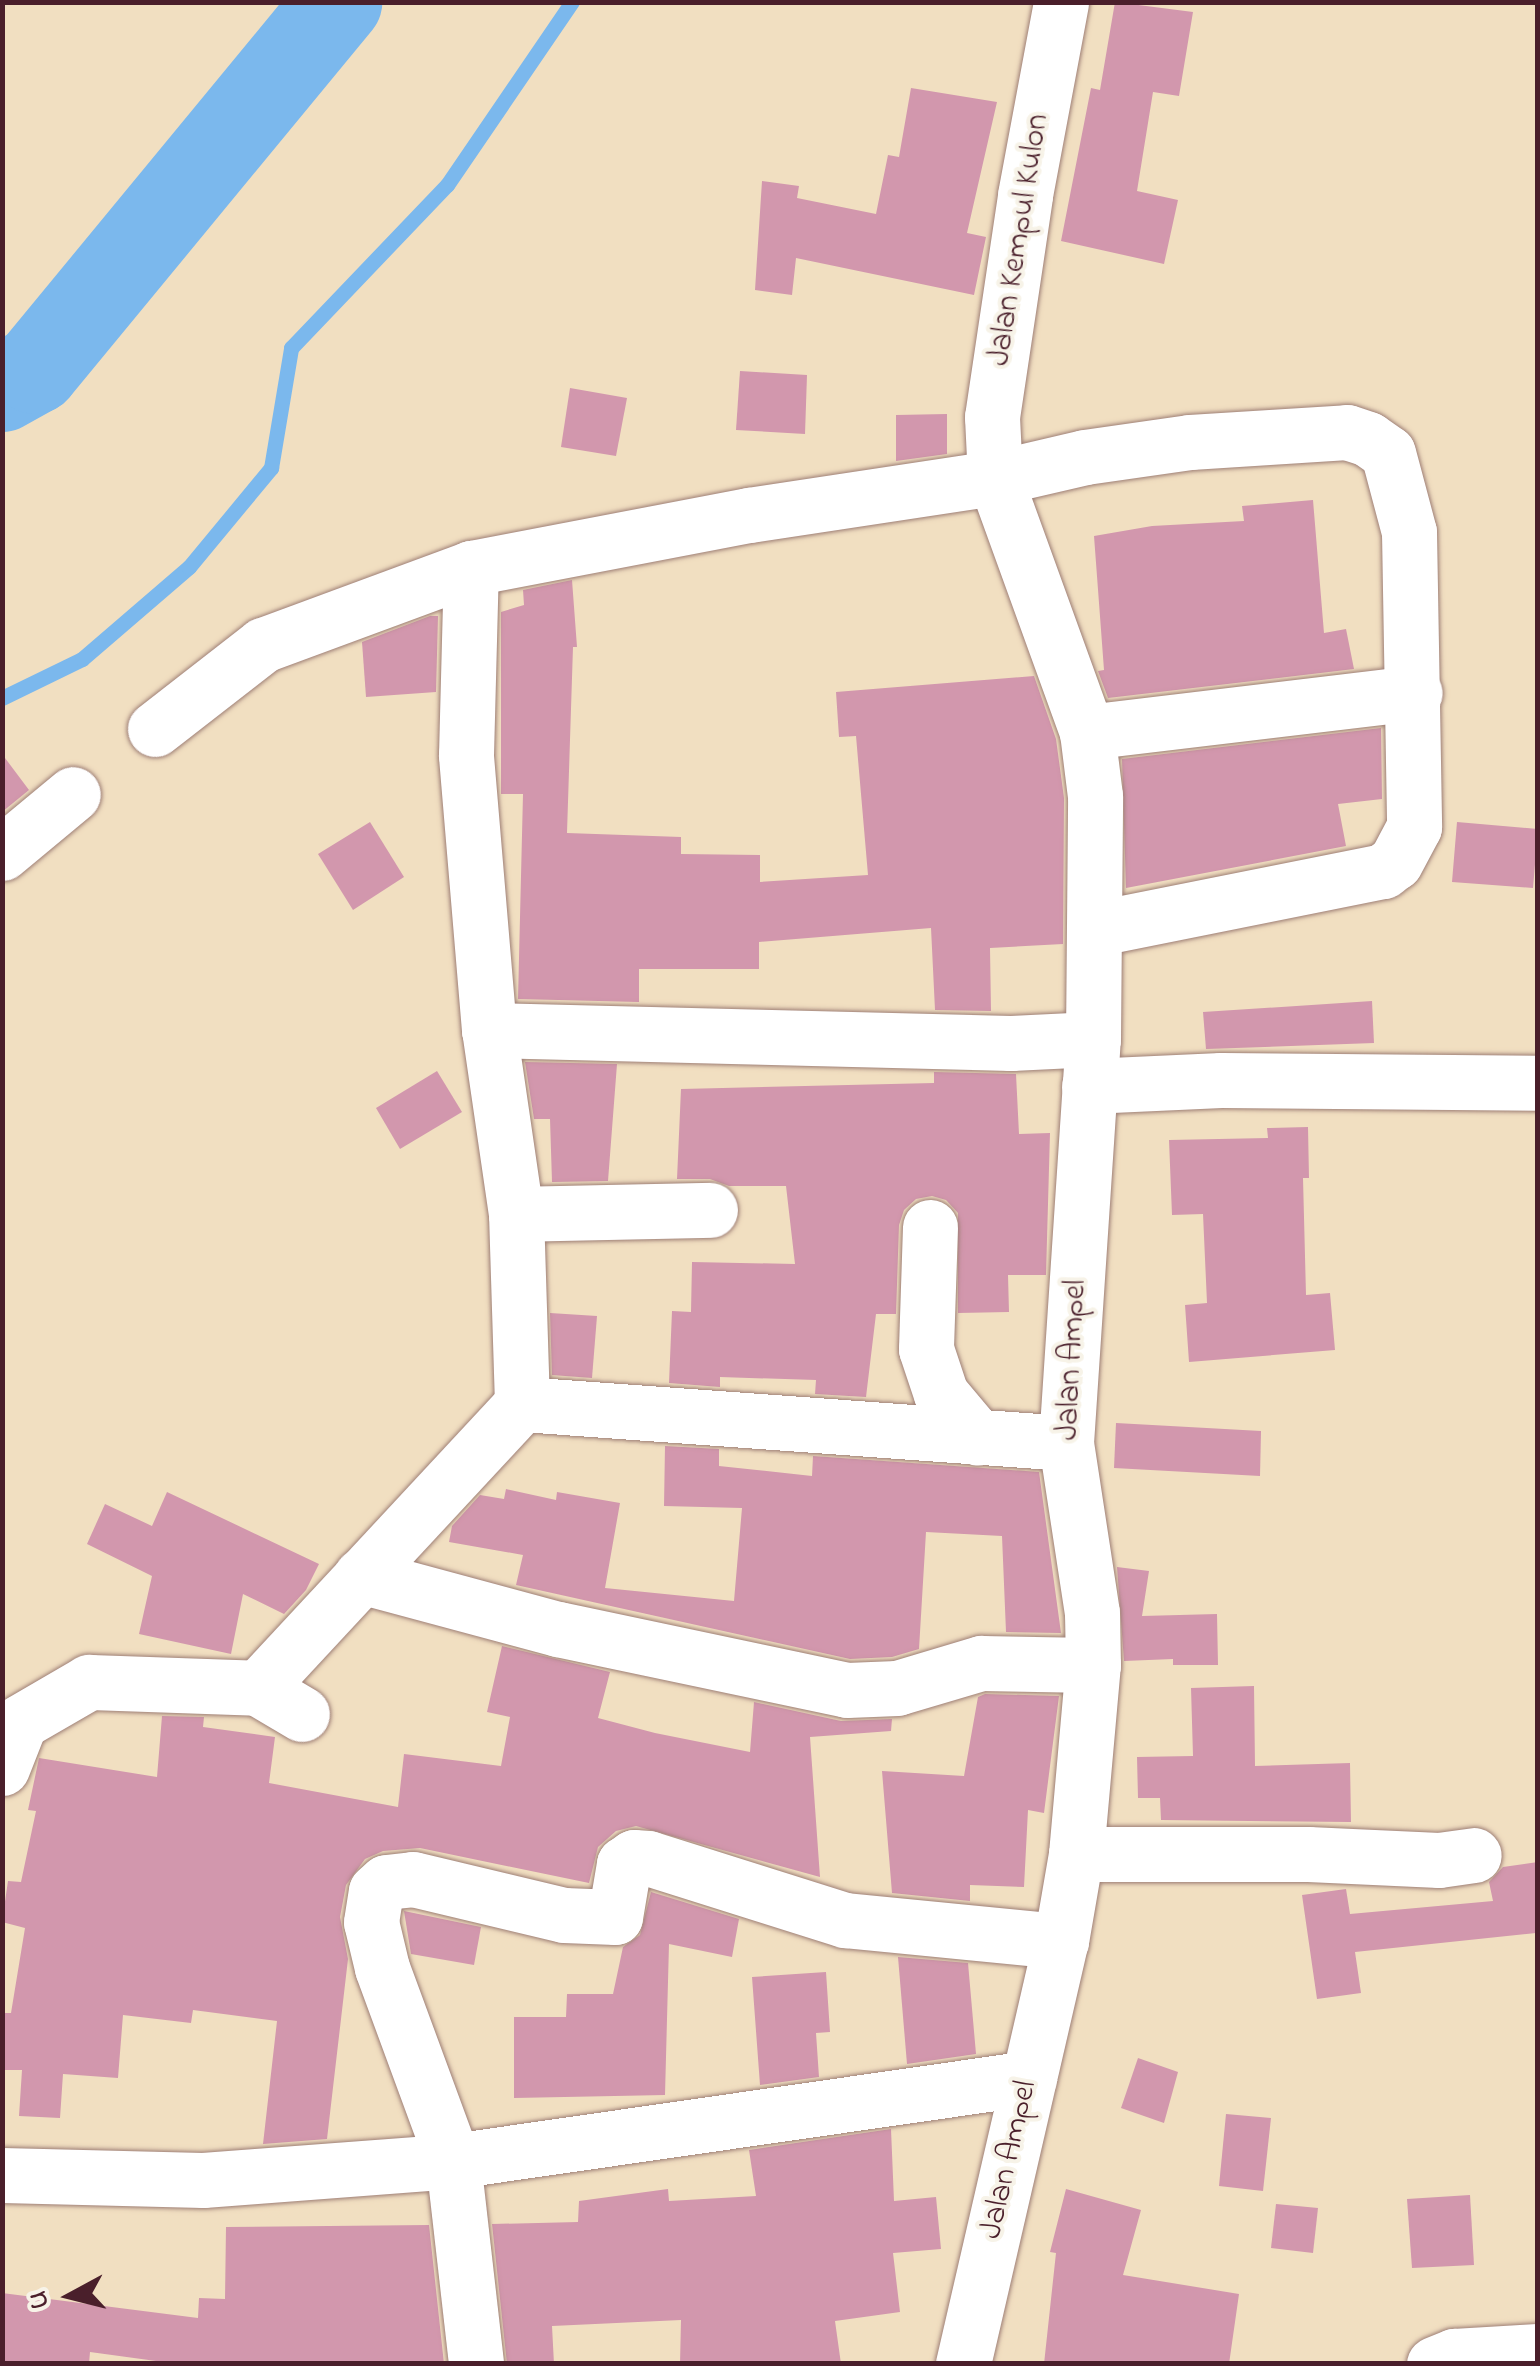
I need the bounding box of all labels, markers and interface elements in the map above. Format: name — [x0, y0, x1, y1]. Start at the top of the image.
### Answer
street label: Jalan Kempul Kulon — [981, 111, 1059, 369]
street label: Jalan Ampel — [1050, 1279, 1096, 1441]
street label: Jalan Ampel — [973, 2077, 1047, 2243]
north arrow — [20, 2246, 120, 2346]
text: U — [18, 2288, 61, 2311]

